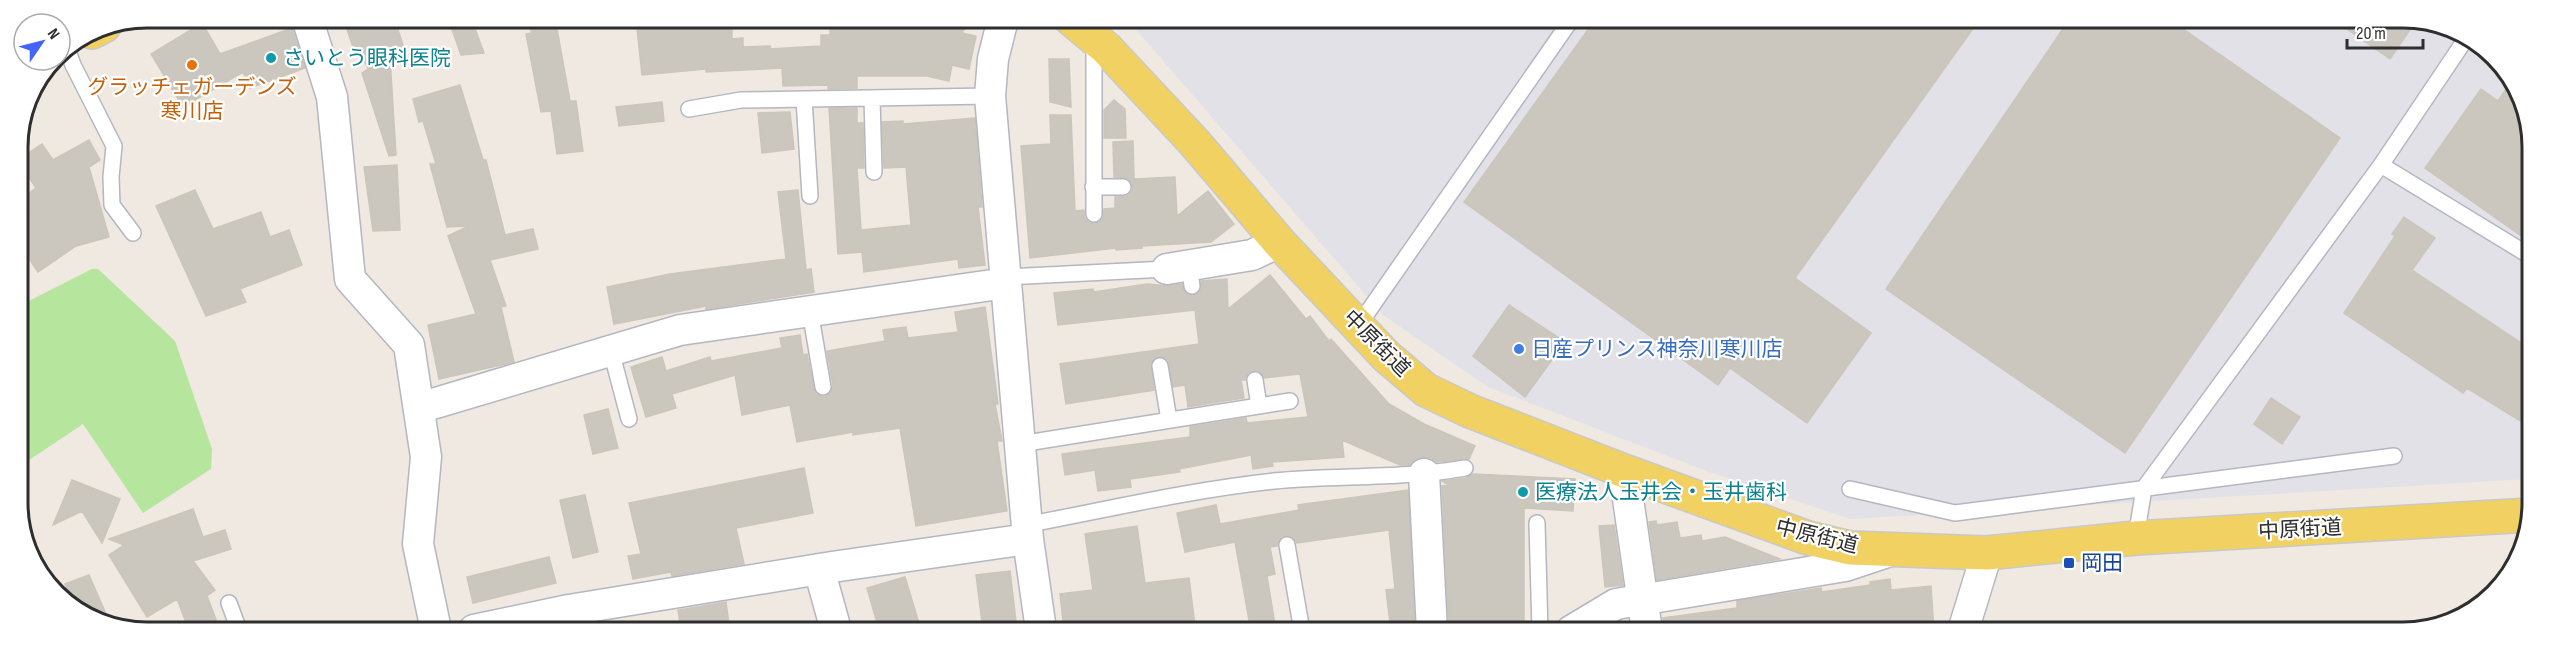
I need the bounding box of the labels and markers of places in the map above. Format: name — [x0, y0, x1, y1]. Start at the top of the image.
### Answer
place label: さいとう眼科医院 — [283, 46, 451, 71]
marker: さいとう眼科医院 — [264, 51, 278, 65]
marker: グラッチェガーデンズ 寒川店 — [185, 58, 199, 72]
place label: グラッチェガーデンズ 寒川店 — [87, 75, 297, 124]
place label: 日産プリンス神奈川寒川店 — [1531, 337, 1783, 362]
marker: 日産プリンス神奈川寒川店 — [1512, 342, 1526, 356]
place label: 医療法人玉井会・玉井歯科 — [1535, 480, 1787, 505]
marker: 医療法人玉井会・玉井歯科 — [1516, 485, 1530, 499]
place label: 岡田 — [2081, 551, 2123, 576]
marker: 岡田 — [2062, 556, 2076, 570]

